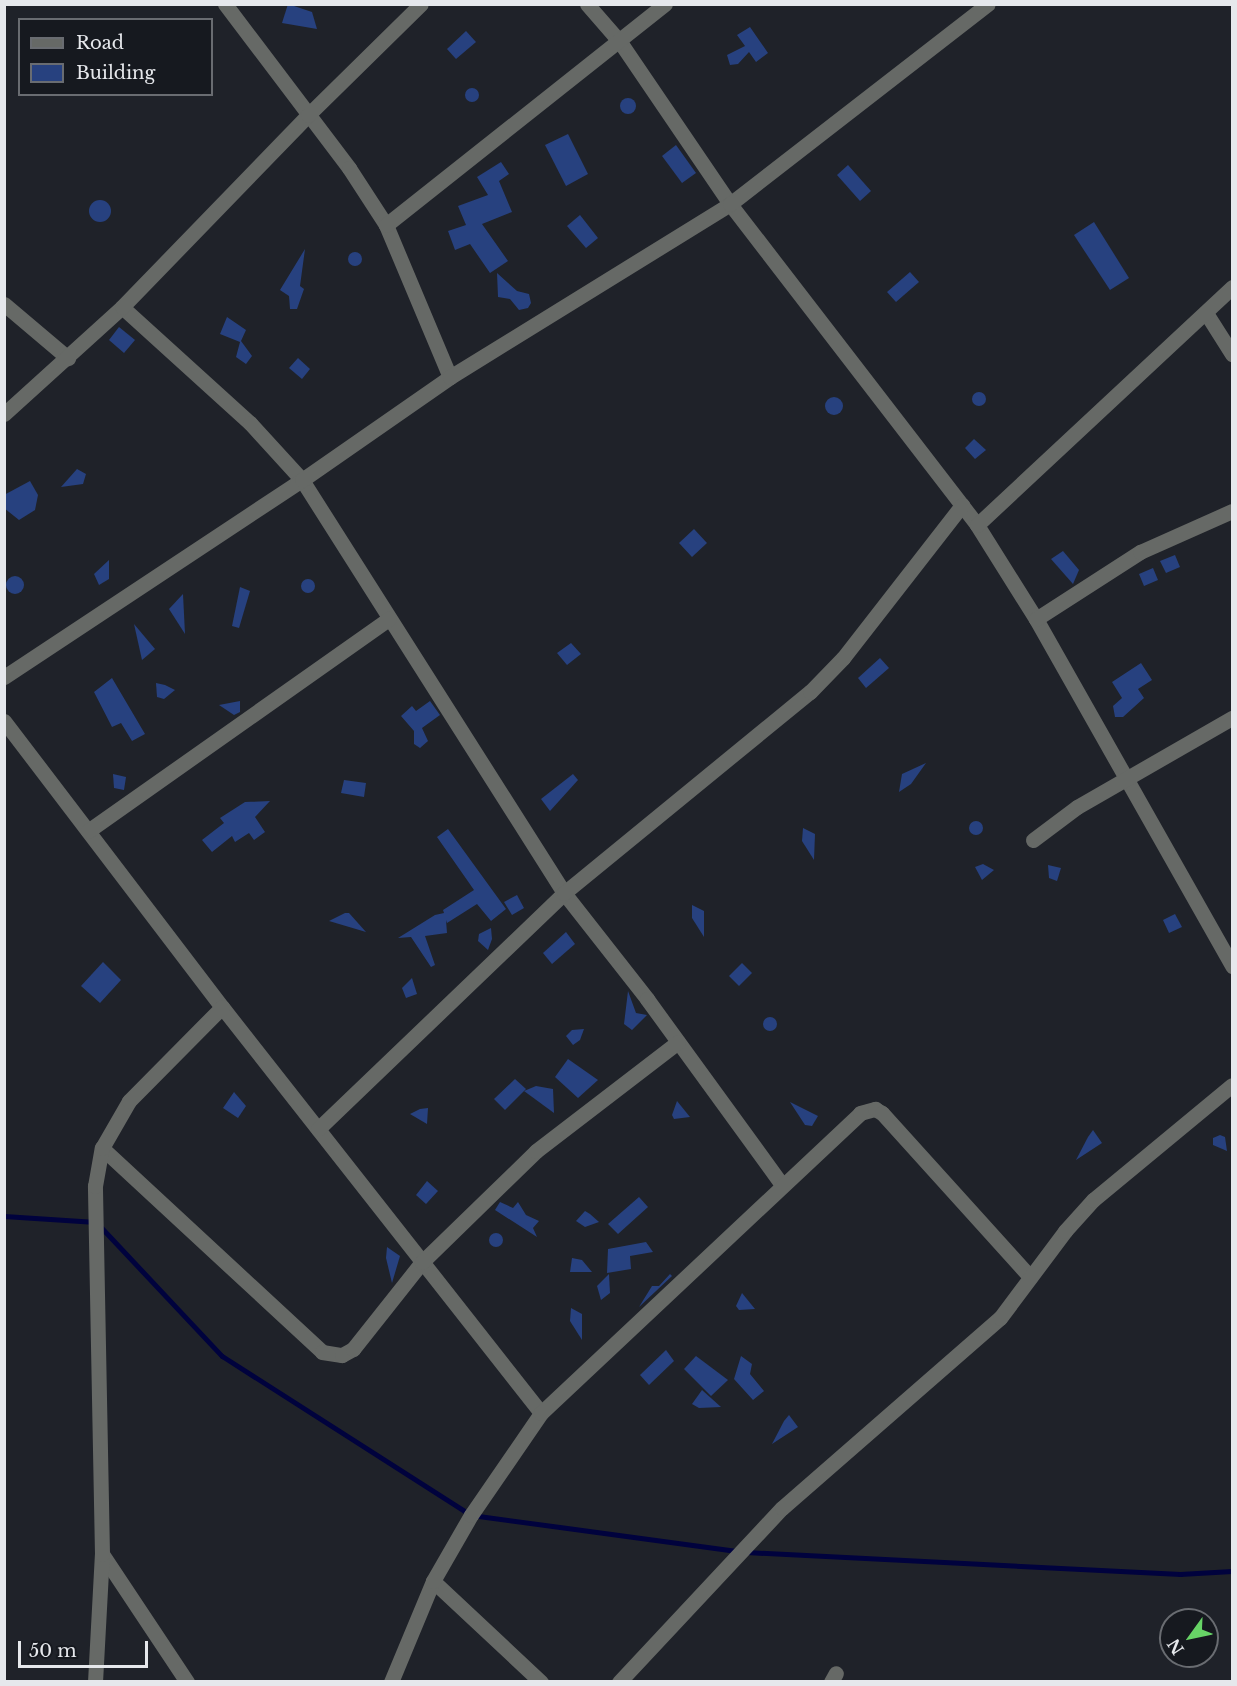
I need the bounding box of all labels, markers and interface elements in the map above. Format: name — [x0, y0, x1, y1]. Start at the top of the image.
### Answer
legend — [18, 18, 213, 96]
text: Road — [76, 32, 124, 54]
text: Building — [76, 62, 155, 84]
north arrow — [1159, 1608, 1219, 1668]
scale bar — [21, 1629, 152, 1667]
text: N — [1163, 1635, 1188, 1658]
text: 50 m — [29, 1640, 77, 1662]

